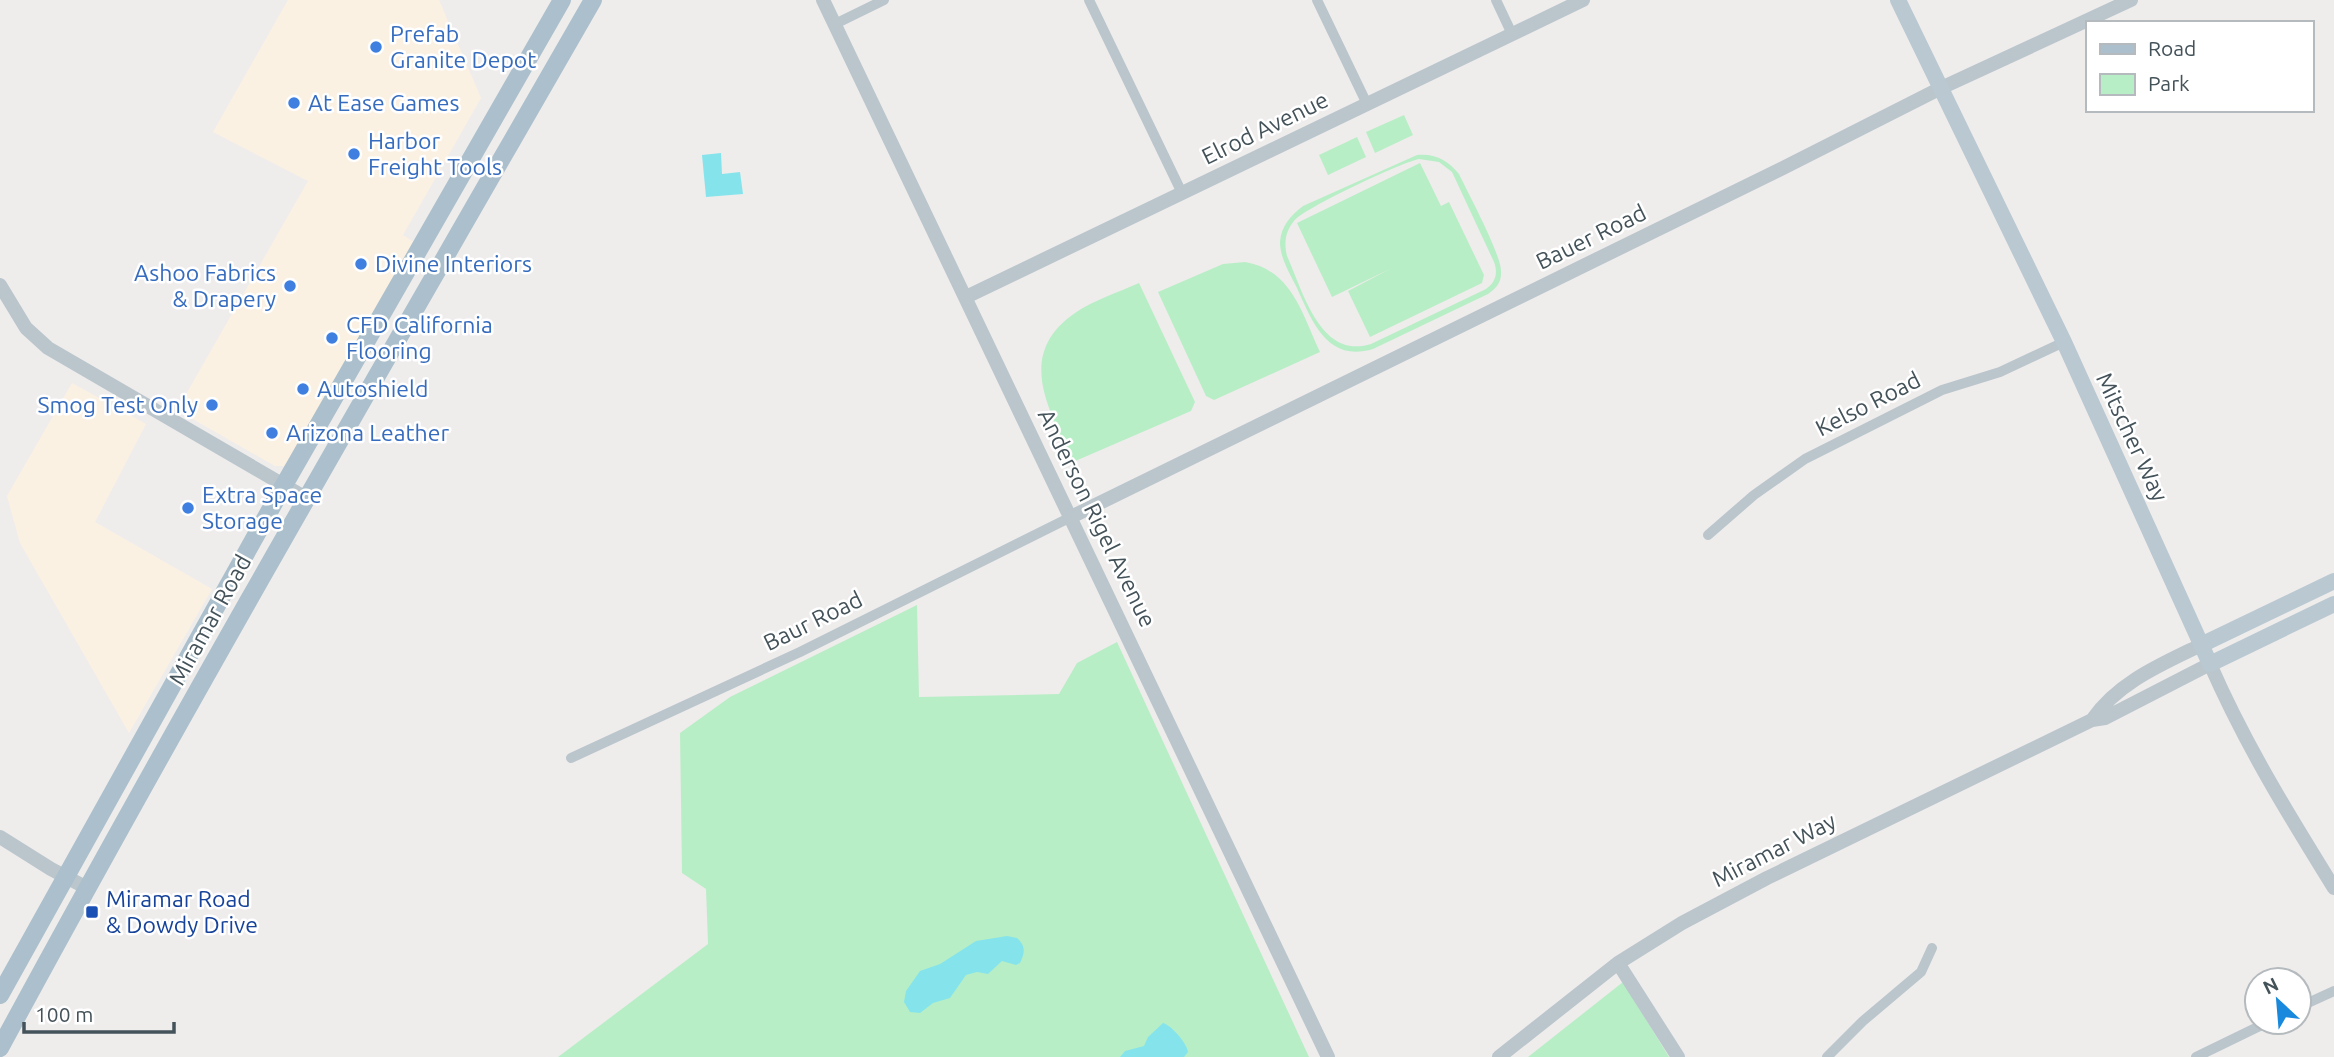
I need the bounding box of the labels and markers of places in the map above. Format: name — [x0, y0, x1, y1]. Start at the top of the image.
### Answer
place label: Prefab Granite Depot — [390, 21, 536, 72]
marker: Prefab Granite Depot — [368, 39, 384, 55]
place label: At Ease Games — [308, 90, 460, 115]
marker: At Ease Games — [286, 95, 302, 111]
place label: Harbor Freight Tools — [368, 128, 502, 179]
marker: Harbor Freight Tools — [346, 146, 362, 162]
place label: Divine Interiors — [375, 251, 532, 276]
marker: Divine Interiors — [353, 256, 369, 272]
place label: Ashoo Fabrics & Drapery — [134, 260, 276, 311]
marker: Ashoo Fabrics & Drapery — [282, 278, 298, 294]
place label: CFD California Flooring — [346, 312, 493, 363]
marker: CFD California Flooring — [324, 330, 340, 346]
place label: Autoshield — [317, 376, 428, 401]
marker: Autoshield — [295, 381, 311, 397]
place label: Smog Test Only — [37, 392, 198, 417]
marker: Smog Test Only — [204, 397, 220, 413]
place label: Arizona Leather — [286, 420, 449, 445]
marker: Arizona Leather — [264, 425, 280, 441]
place label: Extra Space Storage — [202, 482, 322, 533]
marker: Extra Space Storage — [180, 500, 196, 516]
place label: Miramar Road & Dowdy Drive — [106, 886, 258, 937]
marker: Miramar Road & Dowdy Drive — [84, 904, 100, 920]

